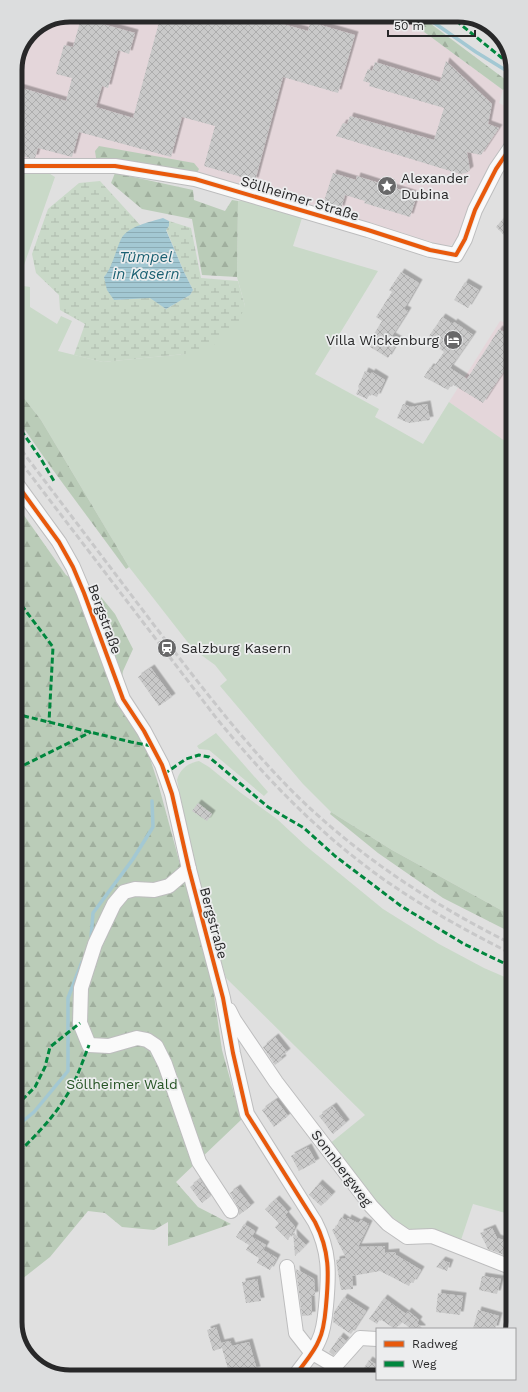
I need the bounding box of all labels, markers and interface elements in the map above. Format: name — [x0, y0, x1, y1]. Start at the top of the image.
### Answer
scale bar — [388, 12, 475, 38]
text: 50 m — [394, 19, 424, 33]
place label: Alexander Dubina — [401, 170, 469, 202]
street label: Söllheimer Straße — [239, 172, 361, 224]
place icon: Alexander Dubina — [376, 175, 398, 197]
water label: Tümpel in Kasern — [112, 248, 180, 283]
hotel icon: Villa Wickenburg — [442, 329, 464, 351]
place label: Villa Wickenburg — [326, 332, 440, 348]
street label: Bergstraße — [85, 582, 125, 656]
station icon: Salzburg Kasern — [156, 637, 178, 659]
place label: Salzburg Kasern — [181, 640, 291, 656]
street label: Bergstraße — [197, 885, 231, 961]
park label: Söllheimer Wald — [66, 1076, 178, 1092]
street label: Sonnbergweg — [308, 1127, 376, 1210]
legend — [376, 1328, 516, 1380]
text: Radweg — [412, 1337, 458, 1351]
text: Weg — [412, 1357, 437, 1371]

